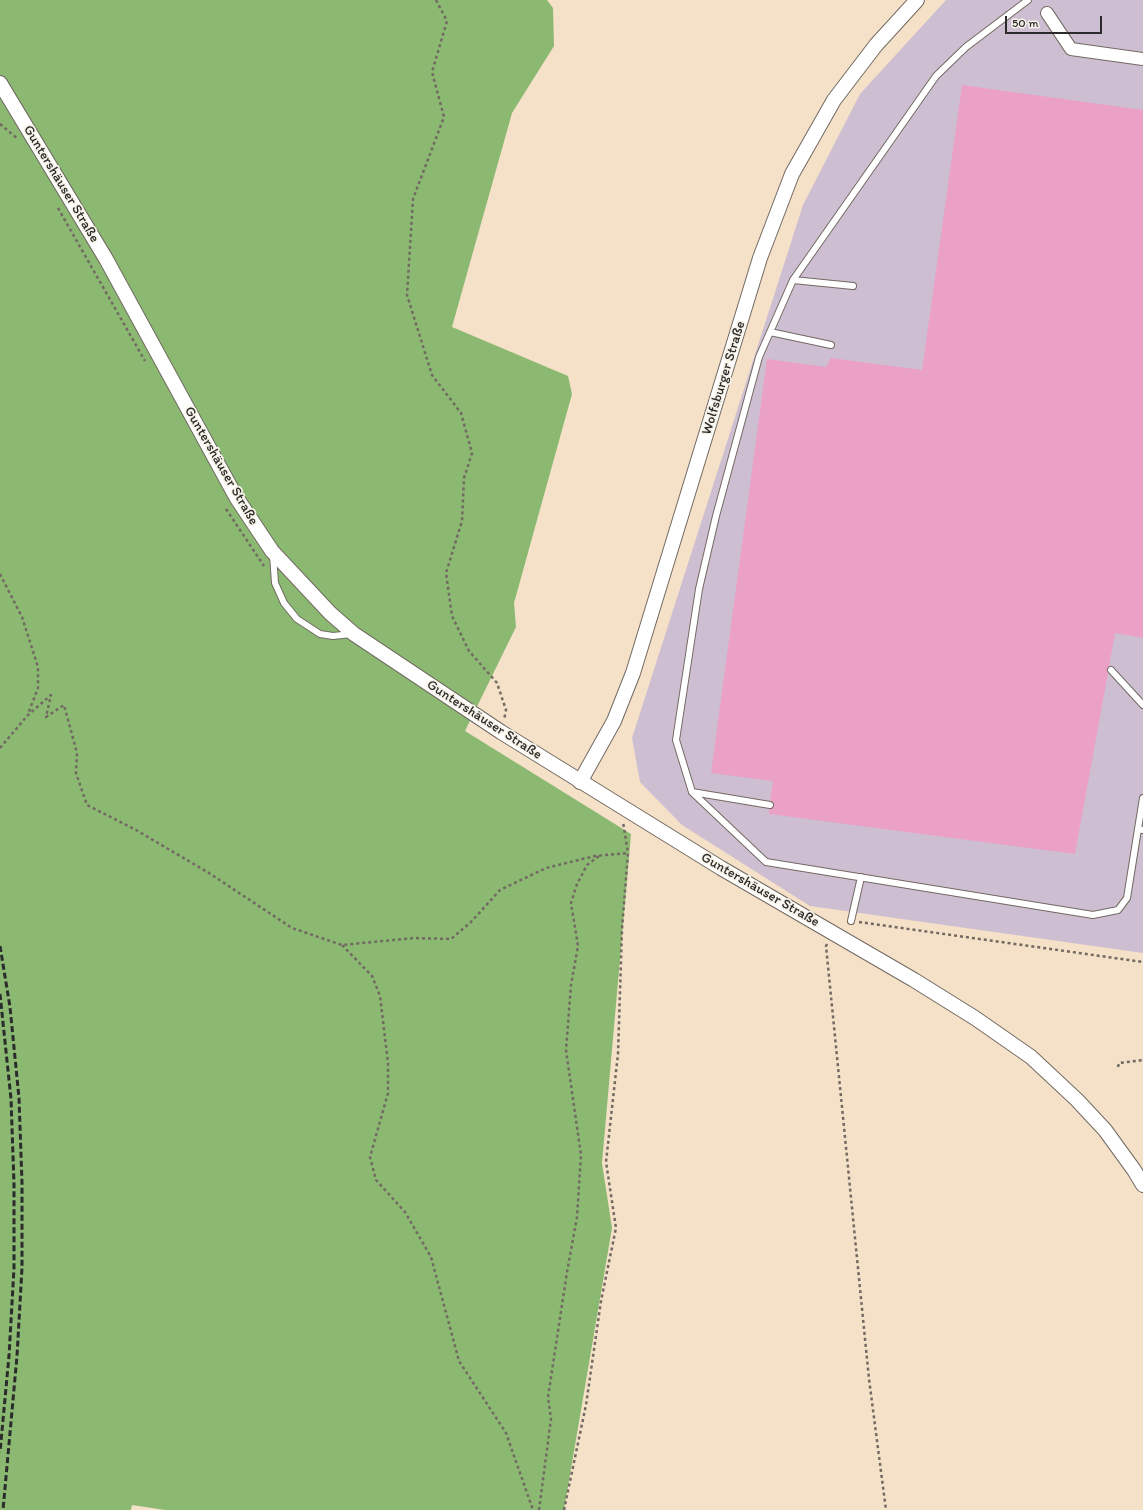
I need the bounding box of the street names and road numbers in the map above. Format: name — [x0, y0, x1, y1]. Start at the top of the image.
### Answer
street label: Guntershäuser Straße — [19, 122, 103, 246]
street label: Wolfsburger Straße — [699, 319, 749, 437]
street label: Guntershäuser Straße — [180, 404, 262, 528]
street label: Guntershäuser Straße — [423, 677, 545, 763]
street label: Guntershäuser Straße — [698, 849, 822, 931]

